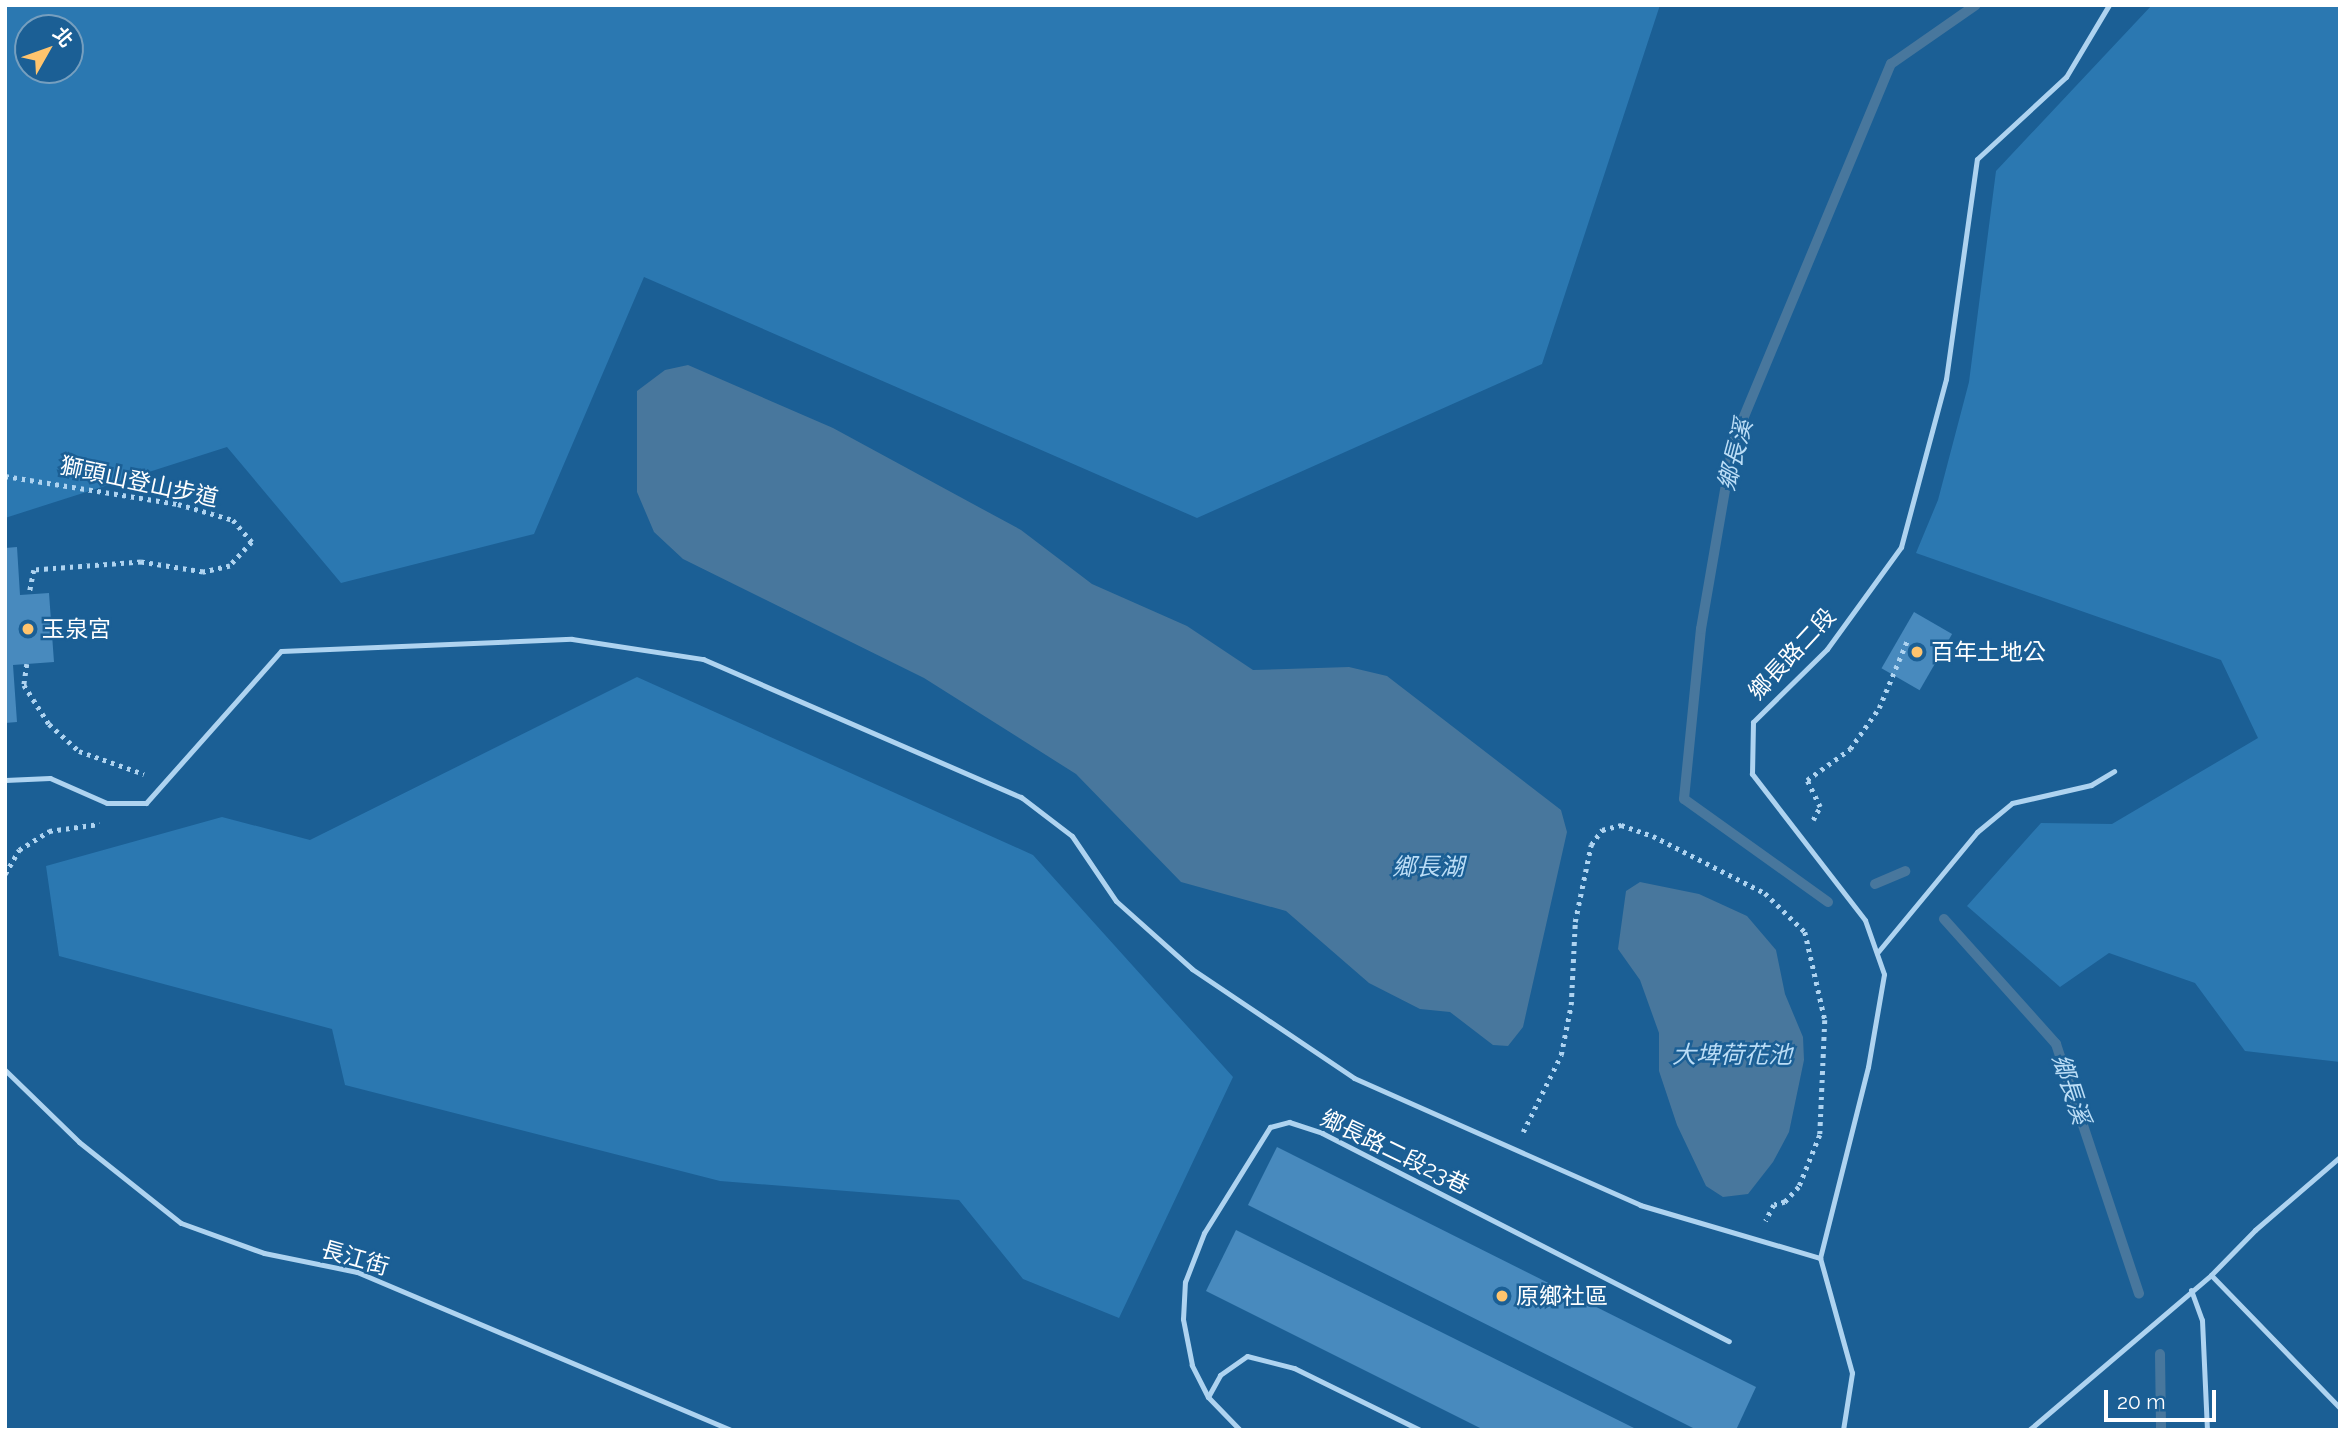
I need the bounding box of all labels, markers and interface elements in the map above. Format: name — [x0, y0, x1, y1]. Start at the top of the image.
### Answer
north arrow — [14, 14, 84, 84]
text: 北 — [49, 22, 78, 51]
water label: 鄉長溪 — [1712, 416, 1758, 494]
street label: 獅頭山登山步道 — [57, 452, 221, 512]
street label: 鄉長路二段 — [1743, 603, 1841, 705]
place label: 玉泉宮 — [42, 615, 111, 643]
marker: 玉泉宮 — [20, 621, 36, 637]
place label: 百年土地公 — [1931, 638, 2046, 666]
marker: 百年土地公 — [1909, 644, 1925, 660]
water label: 鄉長湖 — [1392, 853, 1464, 881]
water label: 大埤荷花池 — [1672, 1041, 1792, 1069]
water label: 鄉長溪 — [2046, 1050, 2096, 1128]
street label: 鄉長路二段23巷 — [1316, 1104, 1474, 1200]
street label: 長江街 — [318, 1235, 392, 1281]
place label: 原鄉社區 — [1516, 1282, 1608, 1310]
marker: 原鄉社區 — [1494, 1288, 1510, 1304]
scale bar — [2107, 1376, 2219, 1420]
text: 20 m — [2117, 1389, 2165, 1414]

